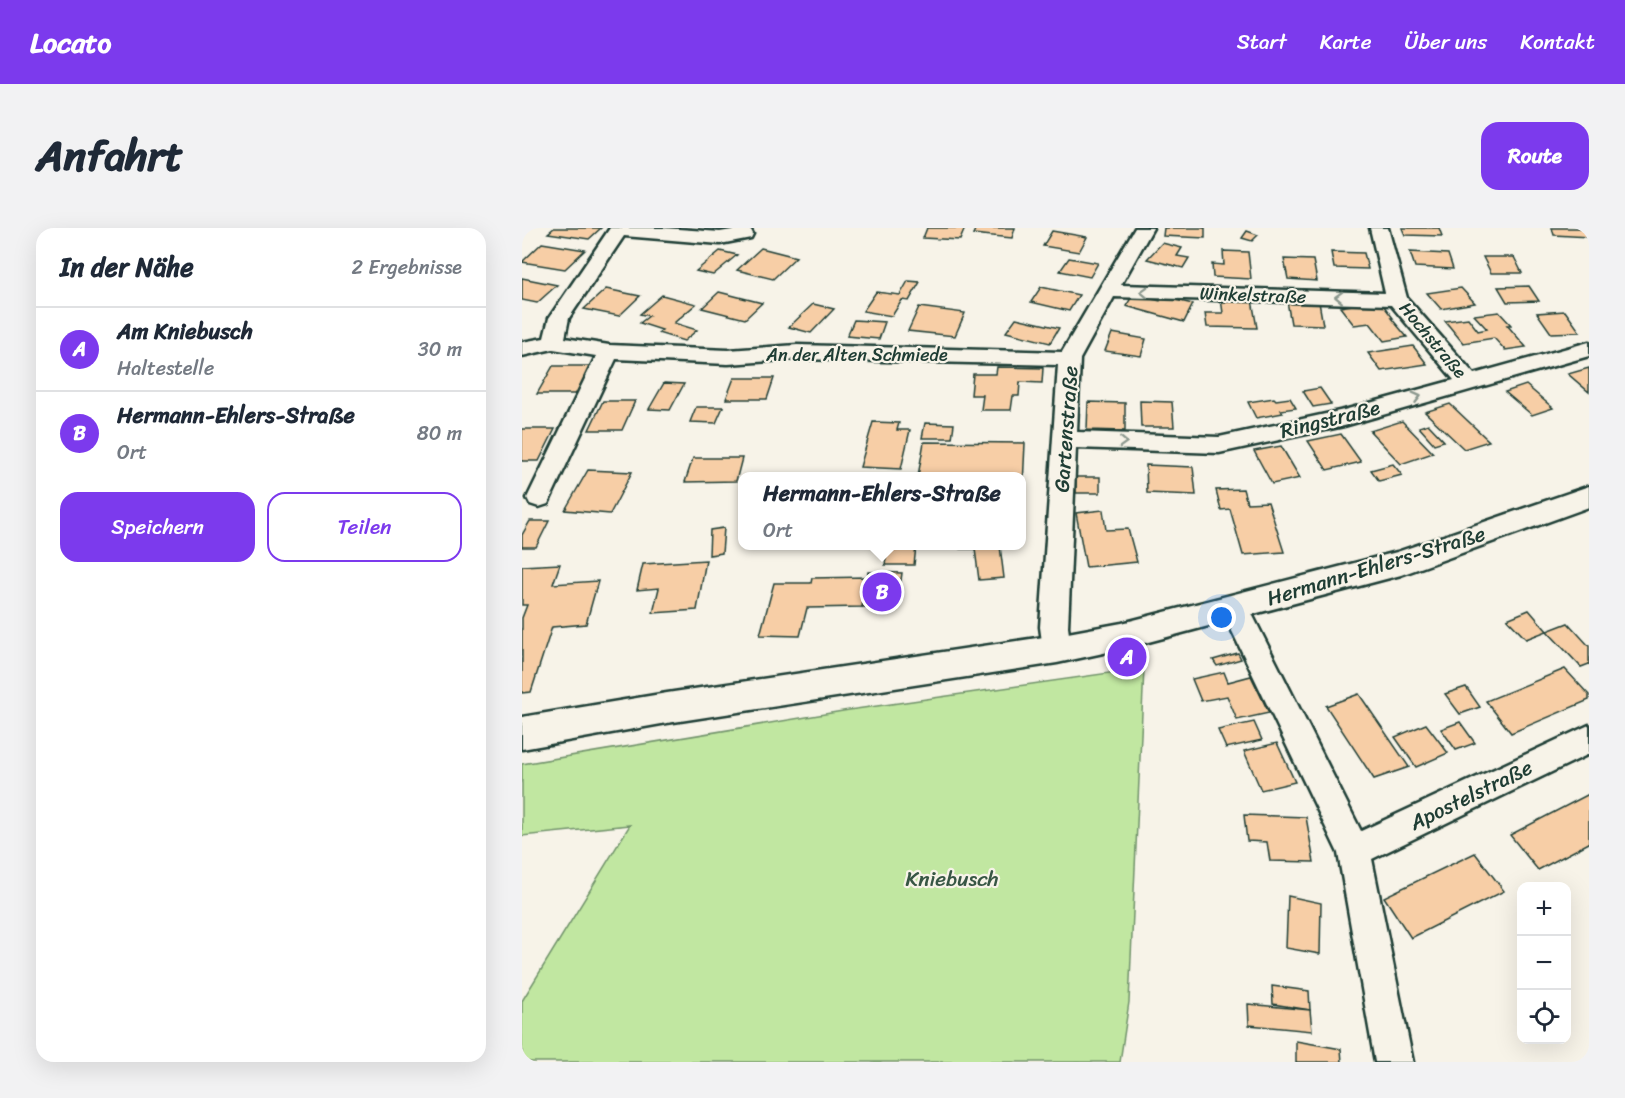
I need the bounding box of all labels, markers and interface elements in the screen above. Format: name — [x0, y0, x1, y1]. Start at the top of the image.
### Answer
text: Locato — [30, 18, 111, 67]
text: Start — [1237, 23, 1287, 61]
text: Karte — [1320, 23, 1372, 61]
text: Über uns — [1405, 23, 1487, 61]
text: Kontakt — [1520, 23, 1595, 61]
text: Anfahrt — [36, 119, 183, 193]
button: Route — [1481, 122, 1589, 190]
text: In der Nähe — [60, 244, 194, 290]
text: 2 Ergebnisse — [352, 250, 462, 285]
street label: Winkelstraße — [1199, 277, 1307, 313]
one-way arrow — [1140, 286, 1149, 298]
one-way arrow — [1334, 291, 1343, 303]
street label: Hochstraße — [1391, 294, 1475, 386]
text: Am Kniebusch — [117, 312, 253, 351]
text: A — [73, 332, 86, 367]
text: 30 m — [418, 332, 462, 367]
street label: An der Alten Schmiede — [765, 339, 948, 371]
text: Haltestelle — [117, 351, 214, 386]
street label: Gartenstraße — [1043, 364, 1089, 494]
street label: Ringstraße — [1276, 388, 1384, 450]
one-way arrow — [1412, 392, 1422, 405]
text: Hermann-Ehlers-Straße — [117, 396, 355, 435]
text: B — [73, 416, 86, 451]
text: 80 m — [417, 416, 462, 451]
text: Ort — [117, 435, 147, 470]
one-way arrow — [1118, 436, 1127, 448]
popup — [738, 472, 1026, 550]
text: Hermann-Ehlers-Straße — [763, 474, 1001, 513]
button: Speichern — [60, 492, 255, 562]
button: Teilen — [267, 492, 462, 562]
text: Ort — [763, 513, 793, 548]
street label: Hermann-Ehlers-Straße — [1262, 515, 1490, 617]
pin: B — [862, 570, 902, 614]
your location — [1207, 603, 1236, 632]
pin: A — [1108, 634, 1146, 680]
street label: Apostelstraße — [1402, 749, 1539, 842]
park label: Kniebusch — [905, 860, 999, 898]
map controls — [1517, 882, 1571, 1044]
button: + — [1517, 882, 1571, 936]
button: − — [1517, 936, 1571, 990]
button: locate — [1517, 990, 1571, 1044]

